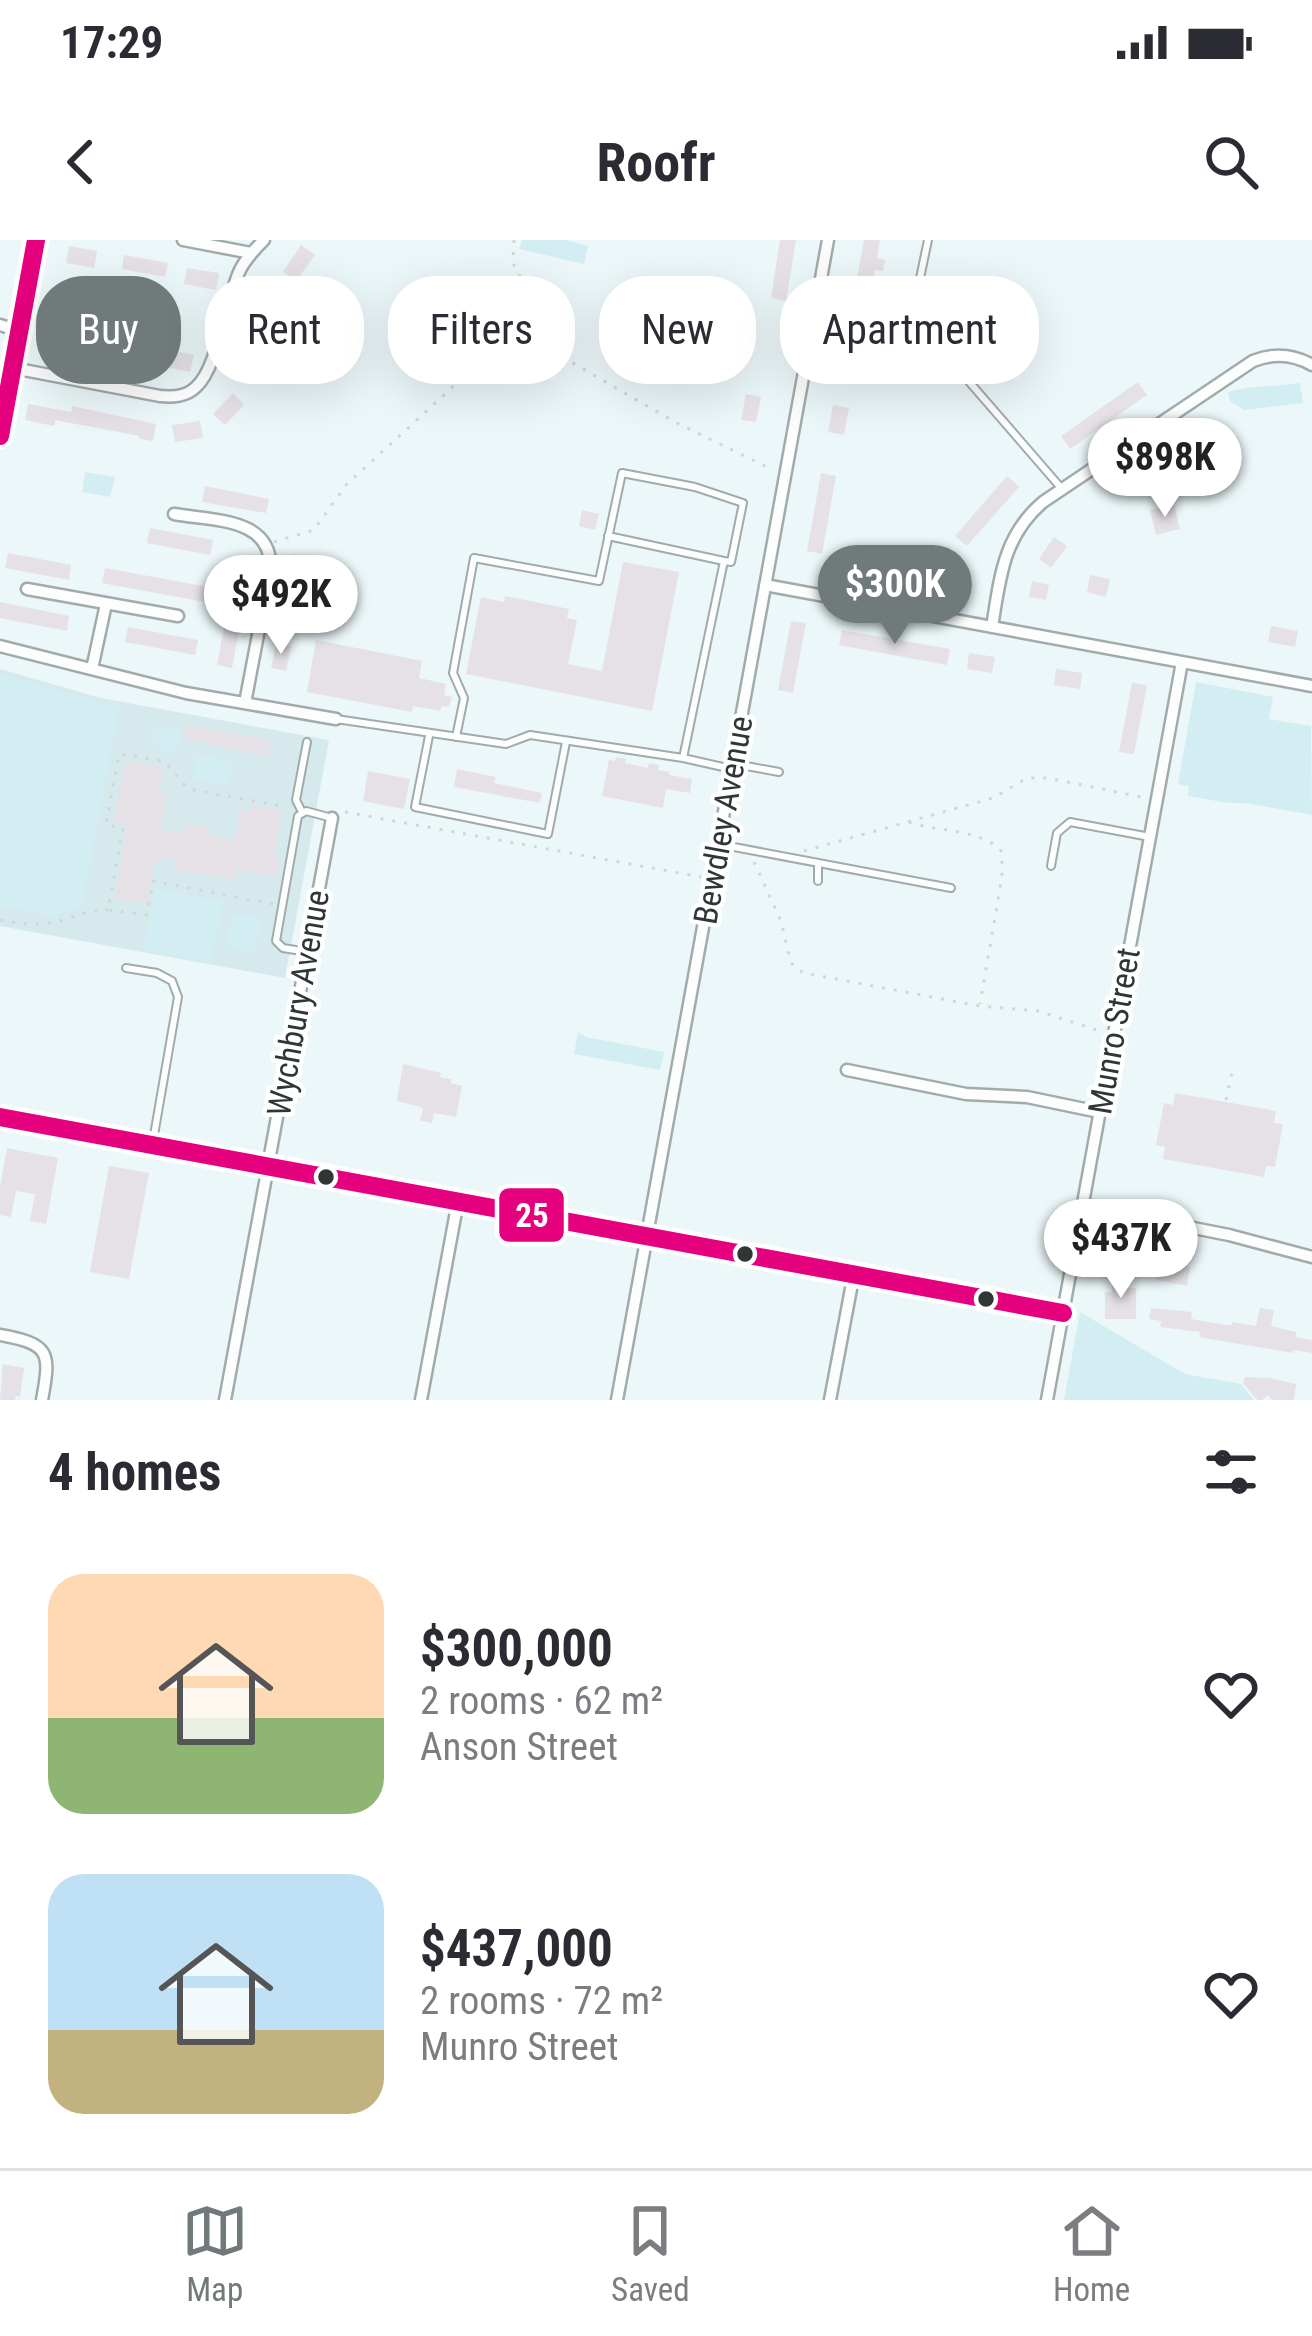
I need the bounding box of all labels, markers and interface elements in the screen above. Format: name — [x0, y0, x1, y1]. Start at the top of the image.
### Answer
text: 17:29 — [60, 16, 163, 69]
icon: back — [48, 129, 114, 195]
icon: search — [1198, 129, 1264, 195]
text: Roofr — [596, 131, 716, 194]
chip: Buy — [36, 276, 181, 384]
chip: Rent — [205, 276, 364, 384]
chip: Filters — [388, 276, 575, 384]
chip: New — [599, 276, 756, 384]
chip: Apartment — [780, 276, 1039, 384]
pin: $898K — [1081, 418, 1249, 520]
text: $898K — [1115, 434, 1215, 480]
pin: $300K — [811, 545, 979, 647]
pin: $492K — [197, 555, 365, 657]
text: $300K — [845, 561, 945, 607]
text: $492K — [231, 571, 331, 617]
street label: Bewdley Avenue — [686, 713, 760, 927]
street label: Wychbury Avenue — [259, 887, 337, 1119]
street label: Munro Street — [1080, 945, 1148, 1117]
unlabelled marker — [315, 1166, 337, 1188]
line badge: 25 — [497, 1186, 566, 1244]
text: 25 — [515, 1196, 549, 1235]
pin: $437K — [1037, 1199, 1205, 1301]
text: $437K — [1071, 1215, 1171, 1261]
unlabelled marker — [734, 1243, 756, 1265]
unlabelled marker — [975, 1288, 997, 1310]
icon: filters — [1198, 1439, 1264, 1505]
text: 4 homes — [48, 1443, 221, 1502]
text: $300,000 — [420, 1619, 613, 1678]
icon: home — [144, 1622, 288, 1766]
icon: heart — [1198, 1661, 1264, 1727]
text: 2 rooms · 62 m² — [420, 1678, 663, 1724]
text: Anson Street — [420, 1724, 618, 1770]
text: $437,000 — [420, 1919, 613, 1978]
icon: home — [144, 1922, 288, 2066]
icon: heart — [1198, 1961, 1264, 2027]
text: 2 rooms · 72 m² — [420, 1978, 663, 2024]
text: Munro Street — [420, 2024, 619, 2070]
tab: Map — [182, 2198, 248, 2309]
tab: Saved — [611, 2198, 690, 2309]
tab: Home — [1053, 2198, 1130, 2309]

